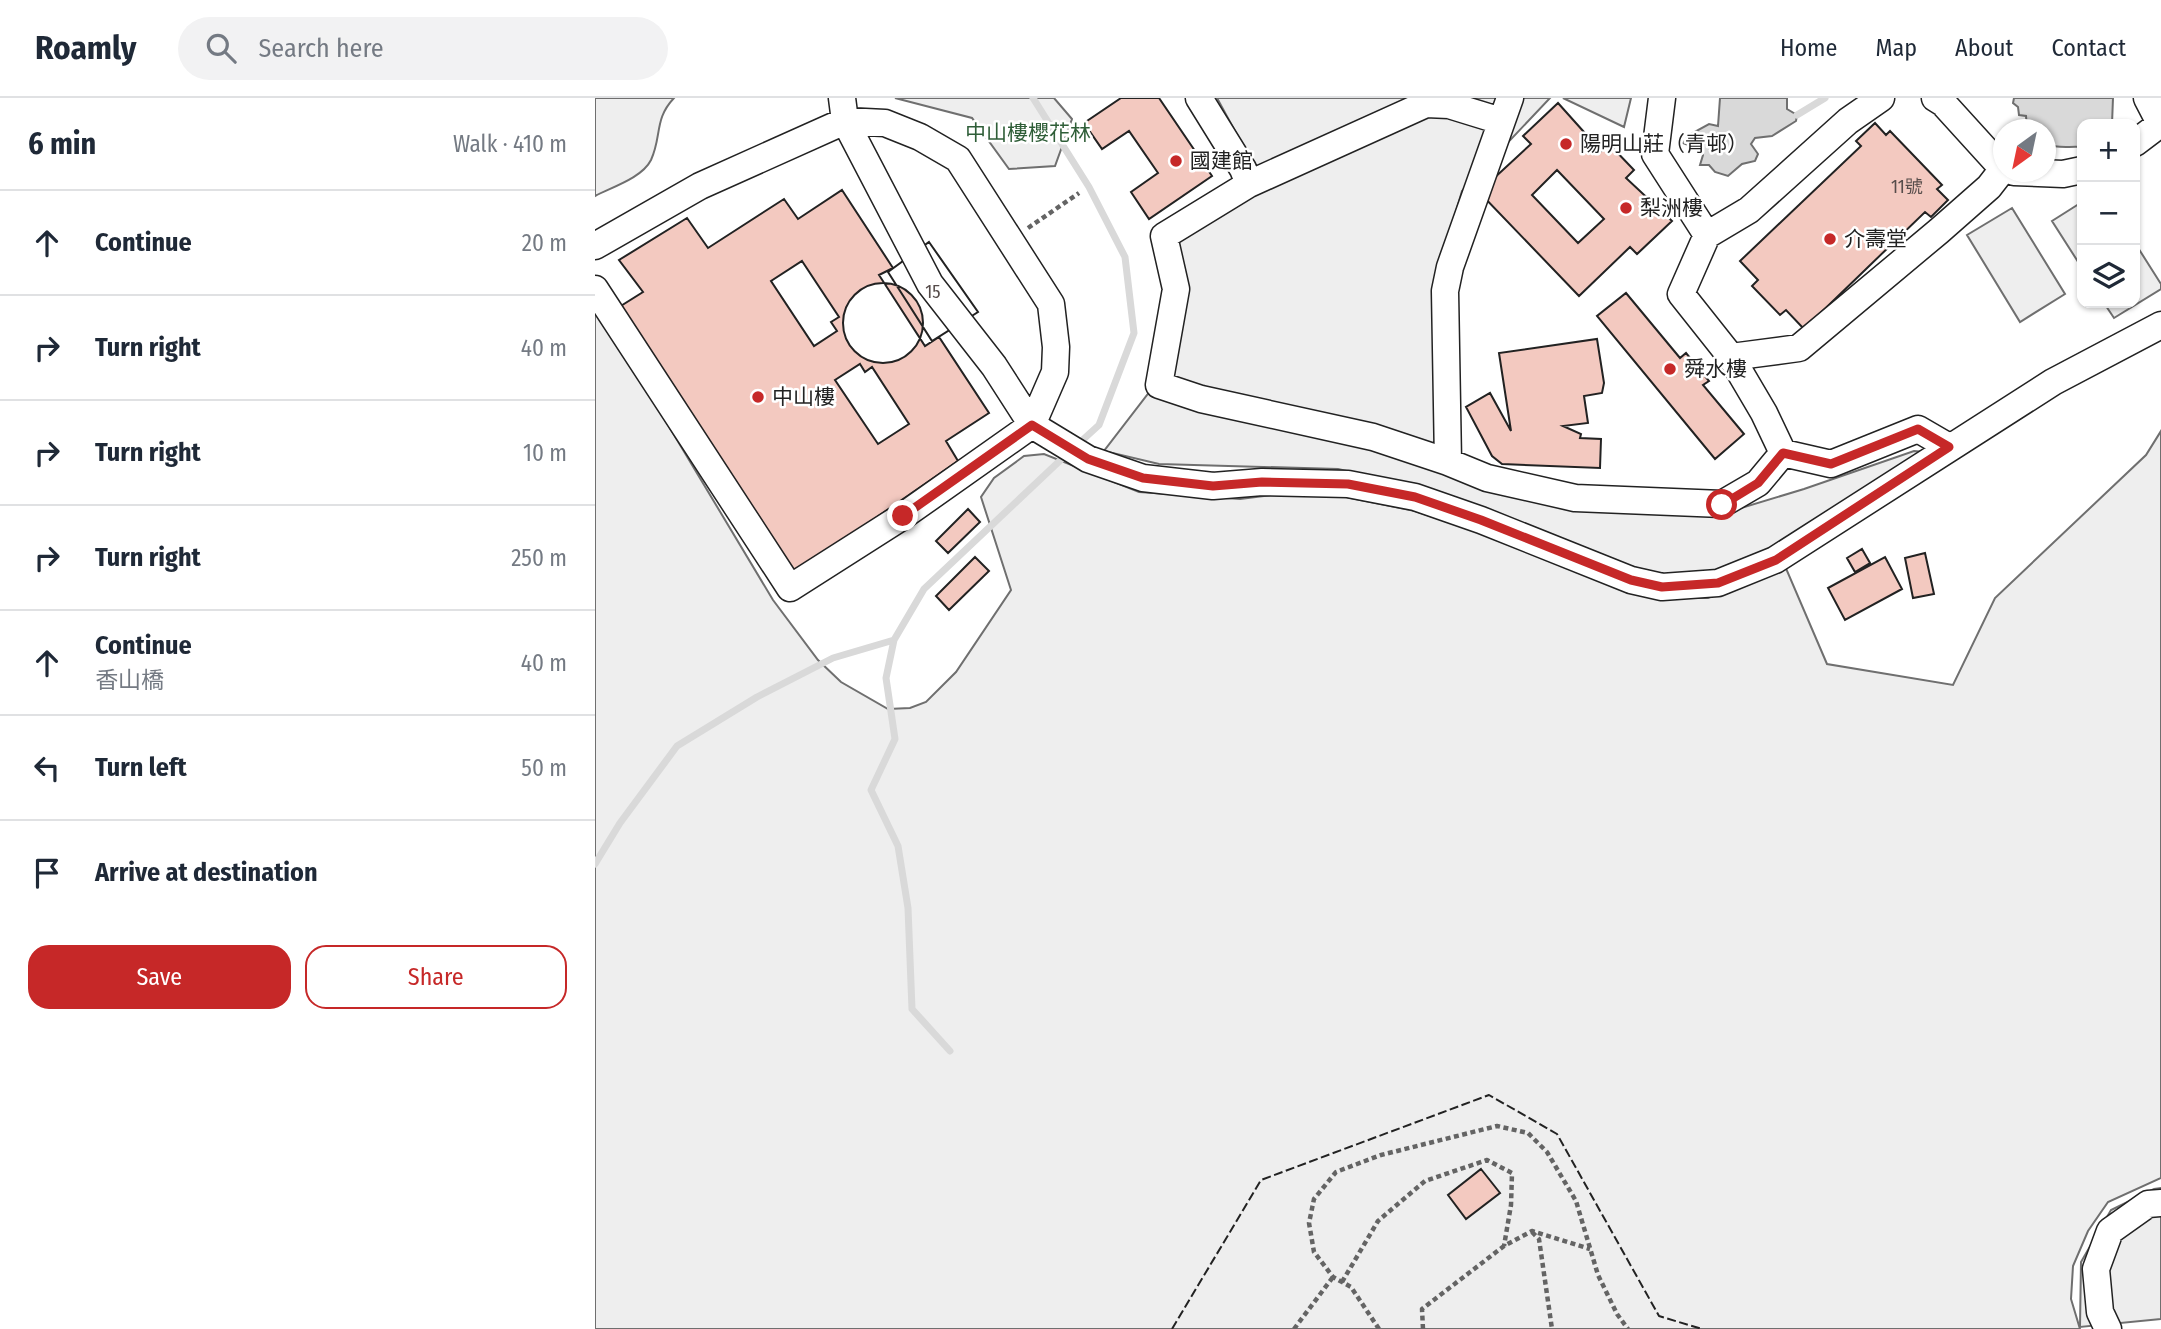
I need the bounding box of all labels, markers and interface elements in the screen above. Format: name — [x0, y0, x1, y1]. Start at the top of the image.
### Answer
search box — [178, 17, 668, 80]
text: Roamly — [35, 28, 136, 68]
icon: search — [202, 29, 240, 67]
text: Search here — [258, 33, 384, 64]
text: Home — [1780, 34, 1837, 62]
text: Map — [1875, 34, 1917, 62]
text: About — [1955, 34, 2013, 62]
text: Contact — [2051, 34, 2126, 62]
north arrow — [1993, 119, 2056, 182]
map controls — [2077, 119, 2140, 308]
button: + — [2077, 119, 2140, 182]
park label: 中山樓櫻花林 — [965, 120, 1091, 146]
text: 6 min — [28, 126, 96, 162]
text: Walk · 410 m — [453, 130, 567, 158]
place label: 陽明山莊（青邨） — [1580, 131, 1748, 157]
marker: 陽明山莊（青邨） — [1558, 136, 1574, 152]
place label: 國建館 — [1190, 148, 1253, 174]
marker: 國建館 — [1168, 153, 1184, 169]
house number: 11號 — [1891, 176, 1923, 198]
button: − — [2077, 182, 2140, 245]
place label: 梨洲樓 — [1640, 195, 1703, 221]
marker: 梨洲樓 — [1618, 200, 1634, 216]
icon: ahead — [28, 224, 66, 262]
place label: 介壽堂 — [1844, 226, 1907, 252]
text: Continue — [95, 227, 192, 258]
text: 20 m — [522, 229, 567, 257]
marker: 介壽堂 — [1822, 231, 1838, 247]
button: layers — [2077, 245, 2140, 308]
house number: 15 — [925, 281, 941, 303]
icon: right — [28, 329, 66, 367]
text: Turn right — [95, 332, 201, 363]
text: 40 m — [521, 334, 567, 362]
place label: 舜水樓 — [1684, 356, 1747, 382]
marker: 舜水樓 — [1662, 361, 1678, 377]
place label: 中山樓 — [772, 384, 835, 410]
marker: 中山樓 — [750, 389, 766, 405]
icon: right — [28, 434, 66, 472]
text: Turn right — [95, 437, 201, 468]
text: 10 m — [523, 439, 567, 467]
route start — [1706, 489, 1737, 520]
route end — [887, 500, 918, 531]
icon: right — [28, 539, 66, 577]
text: Turn right — [95, 542, 201, 573]
text: 250 m — [511, 544, 567, 572]
text: Continue — [95, 630, 192, 661]
icon: ahead — [28, 644, 66, 682]
text: 40 m — [521, 649, 567, 677]
text: 香山橋 — [95, 666, 164, 694]
icon: left — [28, 749, 66, 787]
text: Turn left — [95, 752, 187, 783]
text: 50 m — [521, 754, 567, 782]
icon: arrive — [28, 854, 66, 892]
text: Arrive at destination — [95, 857, 318, 888]
button: Save — [28, 945, 291, 1009]
button: Share — [305, 945, 567, 1009]

